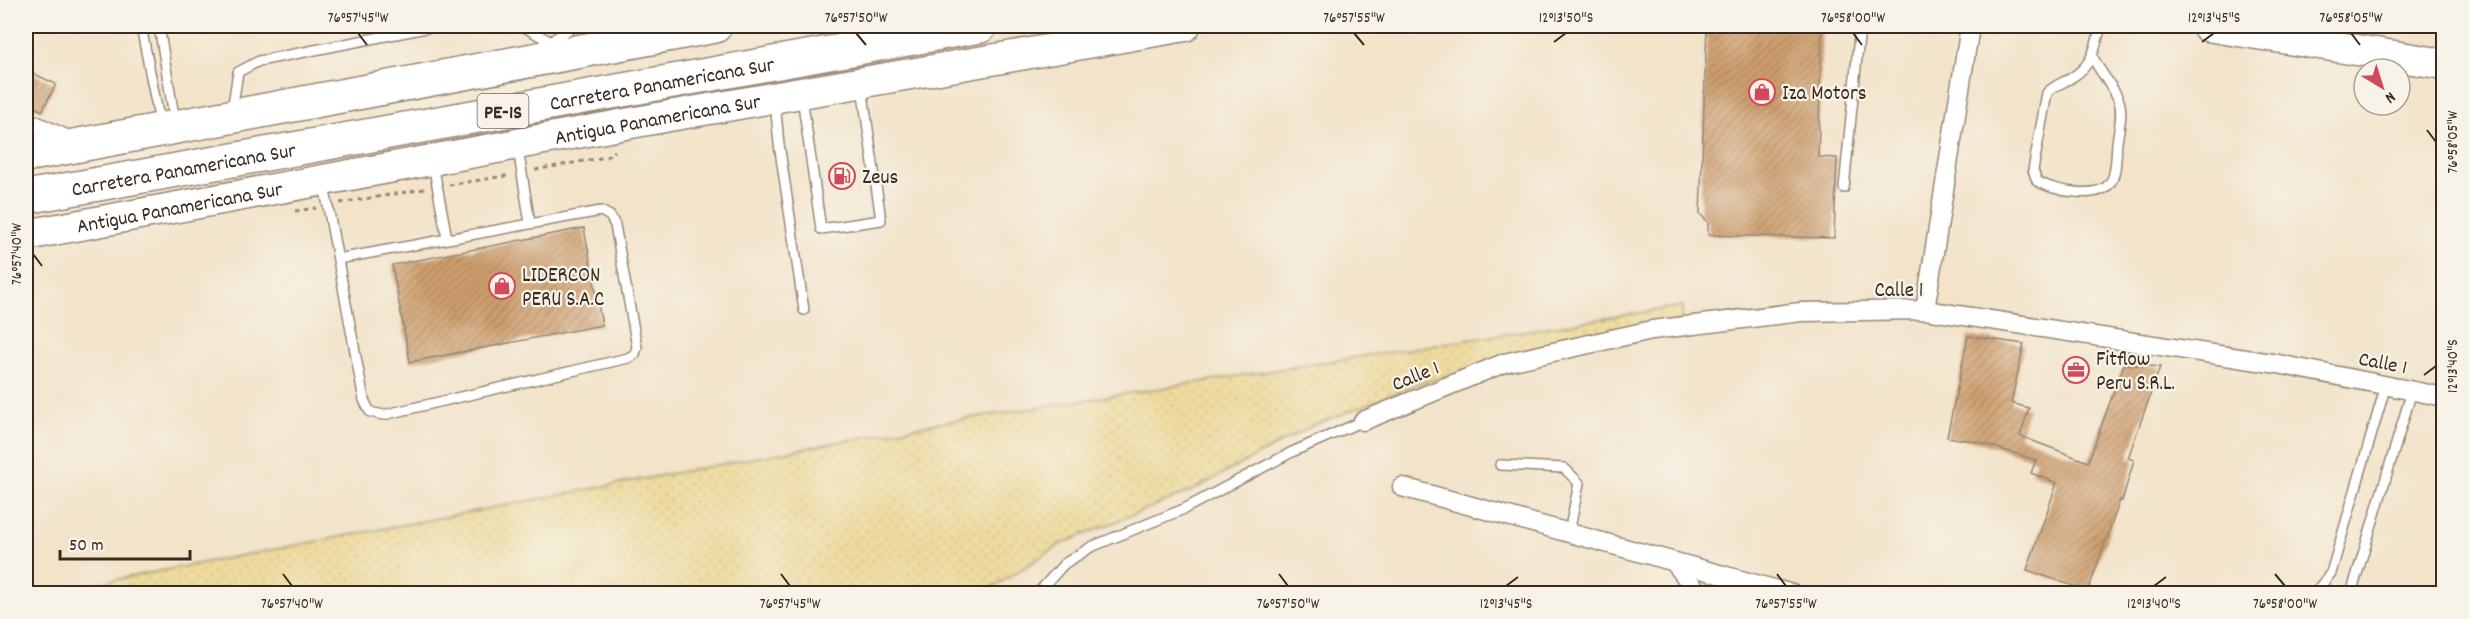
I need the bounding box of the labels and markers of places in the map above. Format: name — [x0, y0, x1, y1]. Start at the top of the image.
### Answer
shop icon: Iza Motors — [1747, 77, 1777, 107]
place label: Iza Motors — [1782, 80, 1867, 110]
fuel station icon: Zeus — [827, 161, 857, 191]
place label: Zeus — [862, 164, 898, 194]
place label: LIDERCON PERU S.A.C — [522, 262, 604, 316]
shop icon: LIDERCON PERU S.A.C — [487, 271, 517, 301]
place label: Fitflow Peru S.R.L. — [2096, 346, 2175, 400]
office icon: Fitflow Peru S.R.L. — [2061, 355, 2091, 385]

